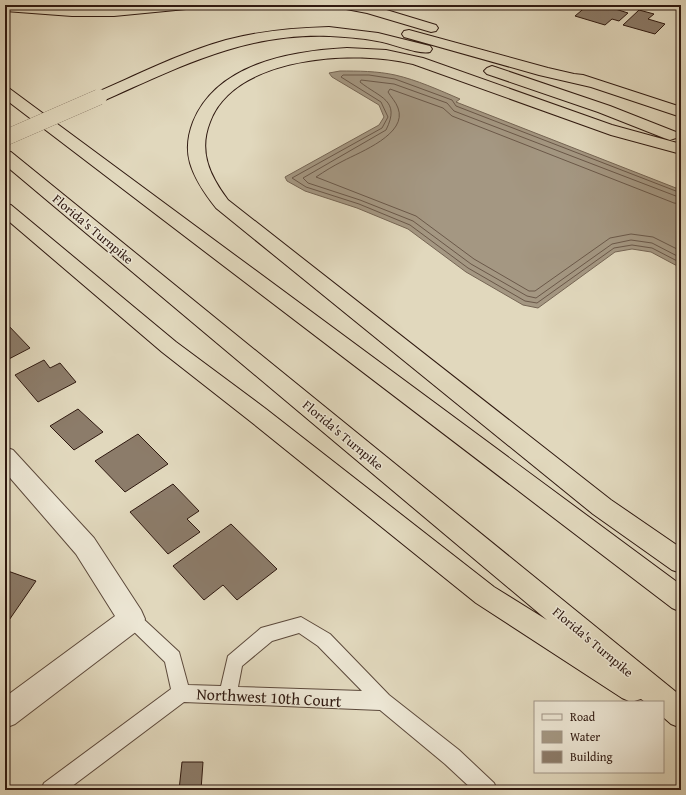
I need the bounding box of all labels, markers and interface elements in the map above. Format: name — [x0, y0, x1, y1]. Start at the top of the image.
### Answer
street label: Florida's Turnpike — [49, 190, 137, 268]
street label: Florida's Turnpike — [299, 396, 387, 474]
street label: Florida's Turnpike — [549, 603, 637, 681]
street label: Northwest 10th Court — [196, 681, 342, 713]
legend — [534, 701, 664, 773]
text: Road — [570, 708, 596, 725]
text: Water — [570, 728, 600, 745]
text: Building — [570, 748, 613, 765]

